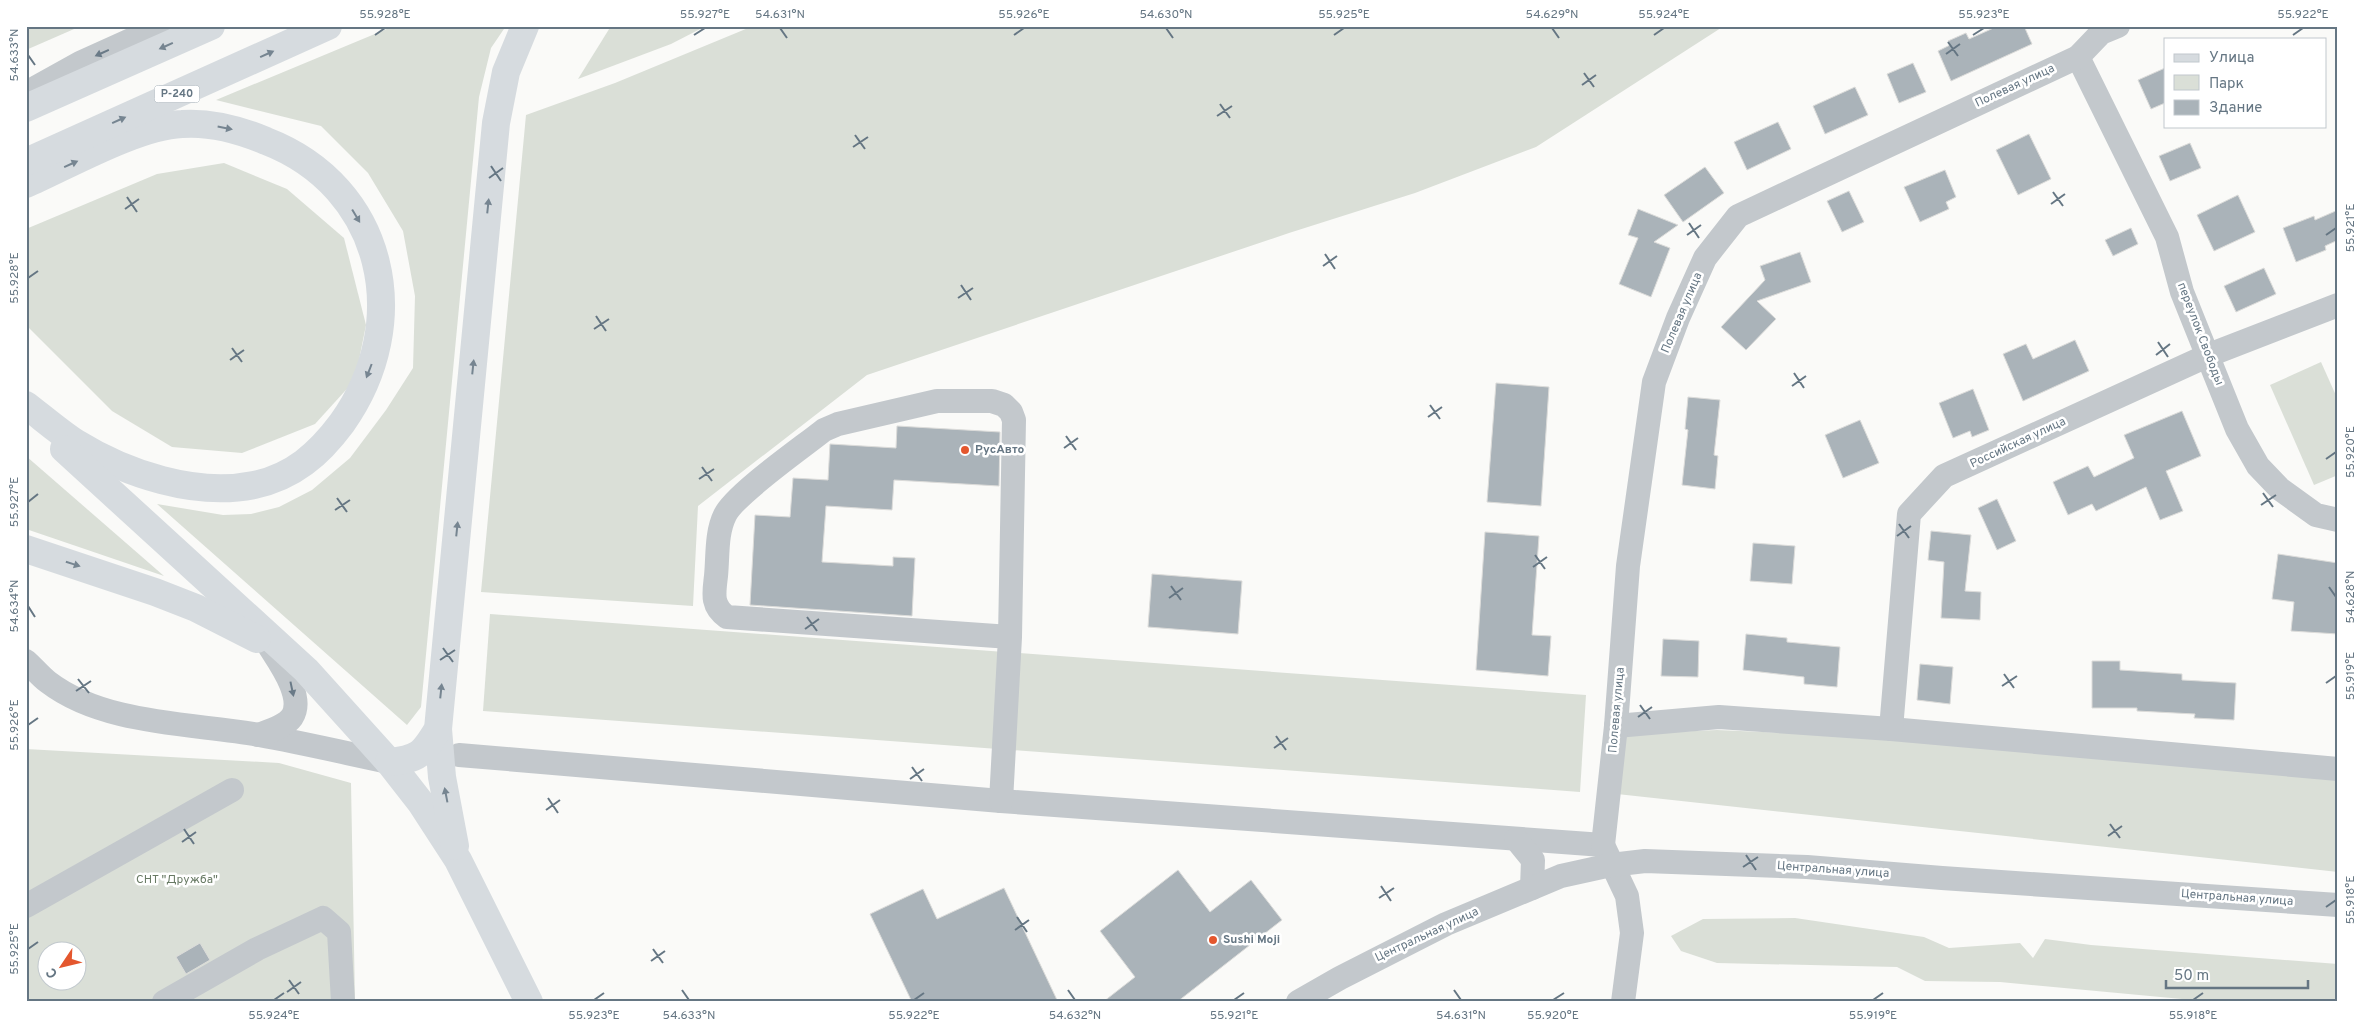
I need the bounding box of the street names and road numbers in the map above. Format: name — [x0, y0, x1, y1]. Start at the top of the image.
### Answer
street label: Полевая улица — [1973, 61, 2057, 111]
road number: Р-240 — [154, 86, 200, 102]
street label: Полевая улица — [1658, 270, 1706, 356]
street label: переулок Свободы — [2173, 280, 2227, 388]
street label: Российская улица — [1967, 414, 2069, 472]
street label: Полевая улица — [1605, 666, 1629, 754]
street label: Центральная улица — [1776, 858, 1890, 882]
street label: Центральная улица — [2180, 886, 2294, 910]
street label: Центральная улица — [1373, 904, 1481, 966]

